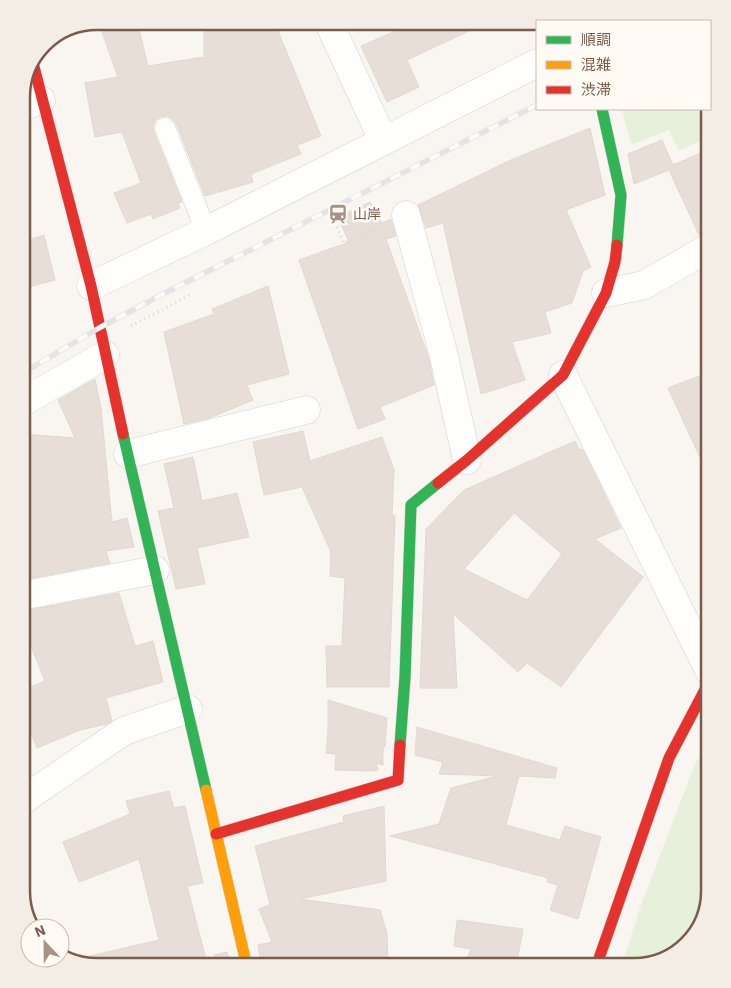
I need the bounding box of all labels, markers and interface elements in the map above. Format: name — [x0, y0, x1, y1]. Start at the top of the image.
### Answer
legend — [536, 20, 711, 110]
text: 順調 — [581, 30, 611, 49]
text: 混雑 — [581, 55, 611, 74]
text: 渋滞 — [581, 80, 611, 99]
station icon: 山岸 — [327, 203, 349, 225]
place label: 山岸 — [353, 205, 381, 223]
north arrow — [20, 918, 70, 968]
text: N — [32, 921, 48, 941]

